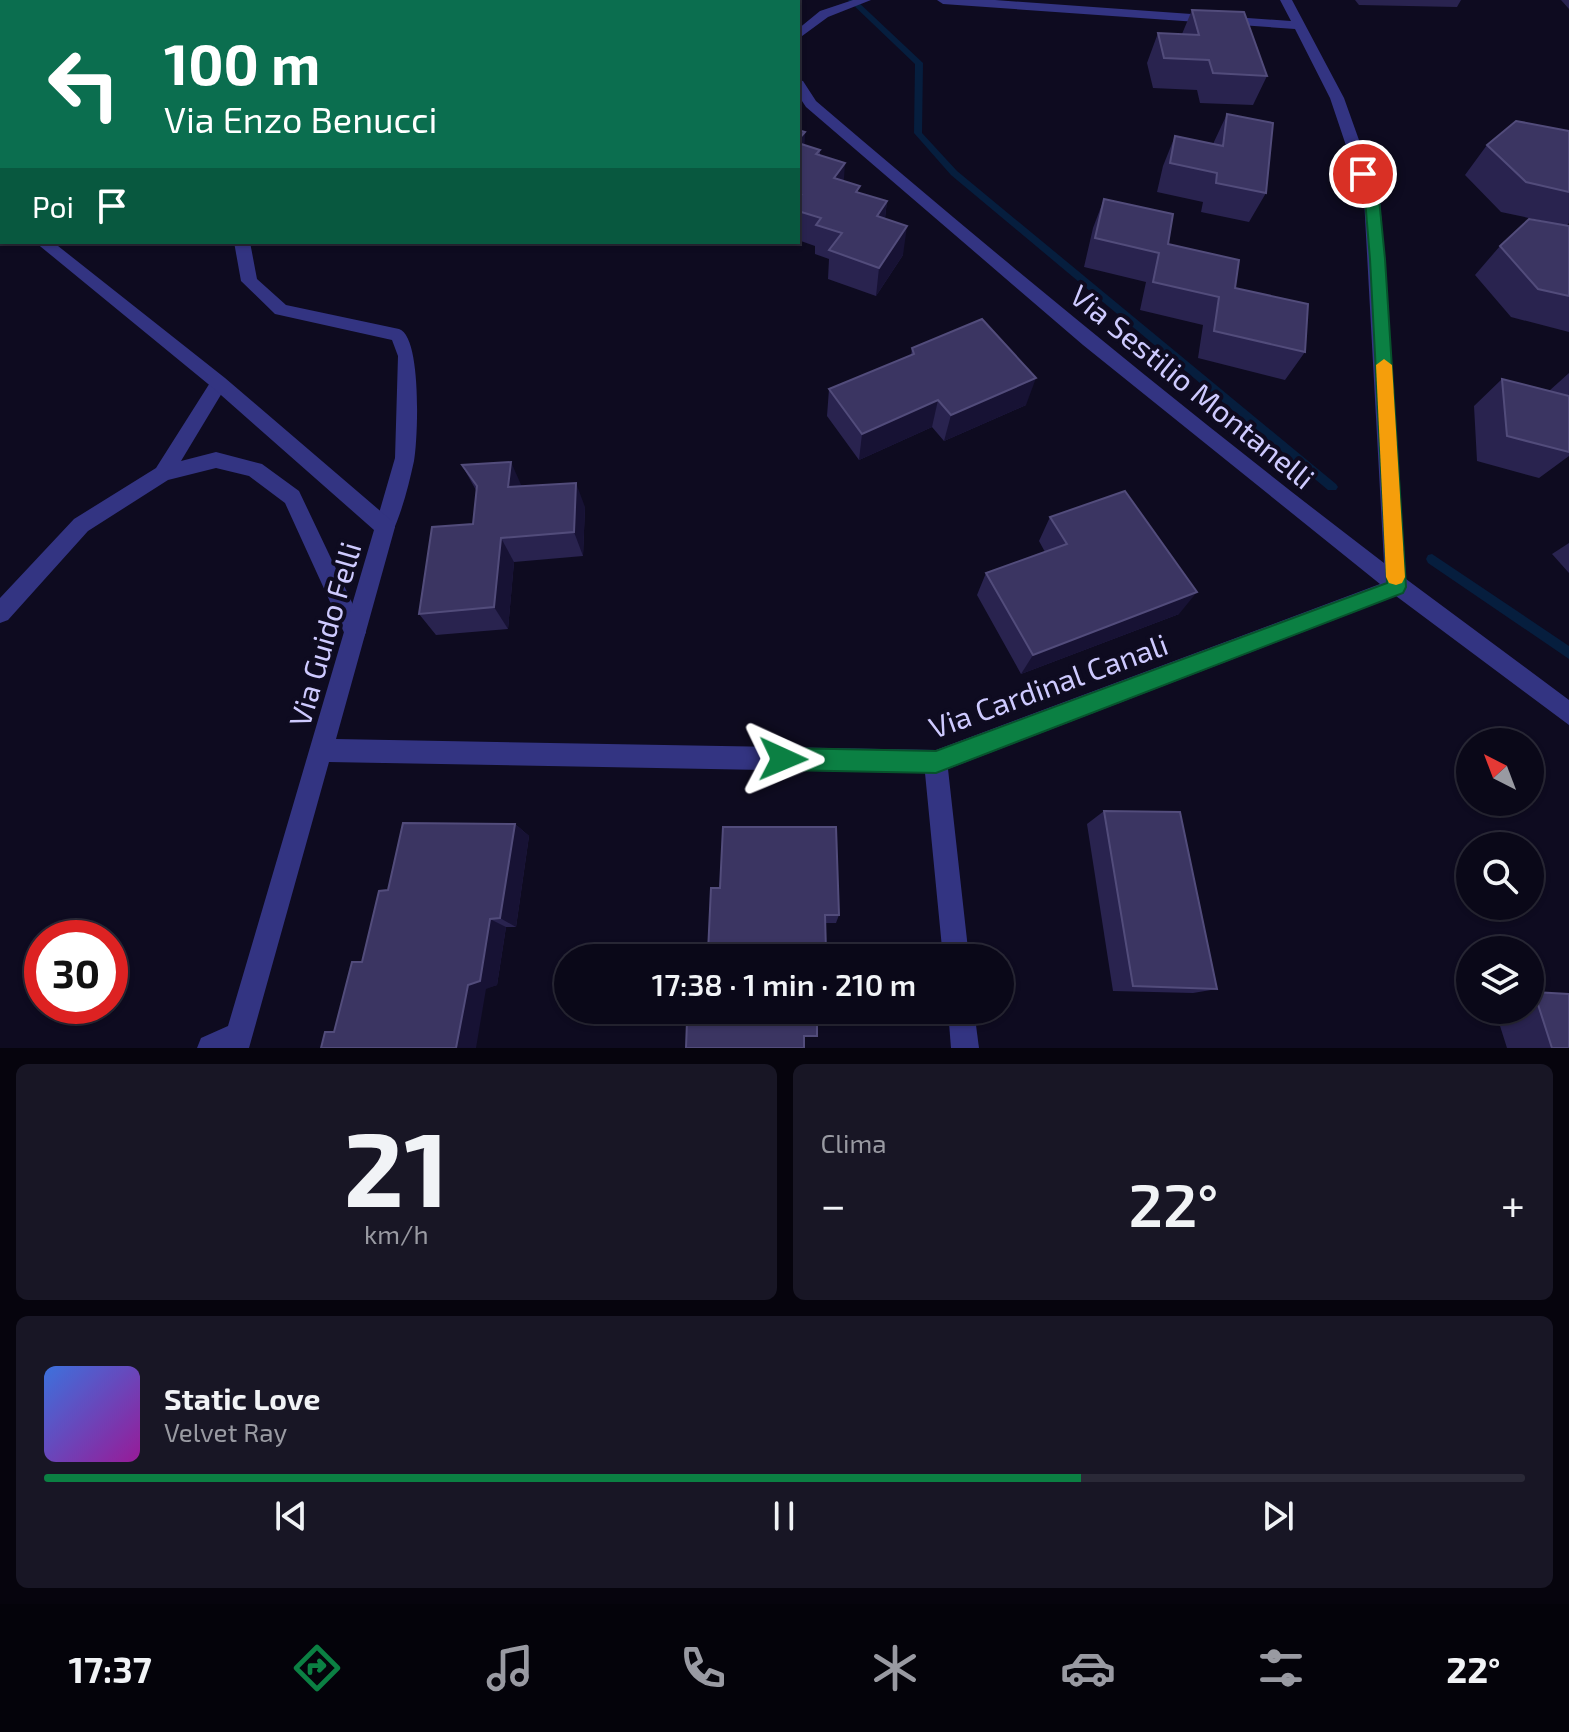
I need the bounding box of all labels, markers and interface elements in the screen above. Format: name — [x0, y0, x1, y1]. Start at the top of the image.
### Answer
text: 100 m — [164, 29, 320, 96]
icon: left — [32, 32, 136, 136]
text: Via Enzo Benucci — [164, 97, 437, 140]
pin — [1329, 140, 1397, 208]
icon: arrive — [1341, 152, 1385, 196]
icon: arrive — [90, 184, 134, 228]
text: Poi — [32, 188, 74, 224]
street label: Via Sestilio Montanelli — [1064, 277, 1322, 495]
street label: Via Guido Felli — [280, 538, 368, 730]
street label: Via Cardinal Canali — [924, 625, 1172, 745]
position arrow — [741, 717, 825, 801]
north arrow — [1456, 728, 1544, 816]
map controls — [1456, 728, 1544, 1024]
button: search — [1456, 832, 1544, 920]
speed limit sign: 30 — [24, 920, 128, 1024]
button: layers — [1456, 936, 1544, 1024]
text: 17:38 · 1 min · 210 m — [652, 966, 916, 1002]
text: 21 — [344, 1103, 449, 1228]
text: Clima — [821, 1127, 887, 1158]
text: 22° — [1129, 1167, 1218, 1239]
text: − — [821, 1177, 846, 1230]
text: + — [1501, 1177, 1525, 1230]
text: km/h — [364, 1218, 429, 1249]
text: Static Love — [164, 1380, 320, 1416]
text: Velvet Ray — [164, 1416, 287, 1447]
icon: previous — [269, 1494, 313, 1538]
icon: pause — [762, 1494, 806, 1538]
icon: next — [1256, 1494, 1300, 1538]
icon: directions — [289, 1640, 345, 1696]
icon: music — [482, 1640, 538, 1696]
icon: phone — [675, 1640, 731, 1696]
icon: climate — [867, 1640, 923, 1696]
icon: car — [1060, 1640, 1116, 1696]
icon: filters — [1253, 1640, 1309, 1696]
text: 17:37 — [68, 1647, 152, 1690]
text: 22° — [1446, 1647, 1500, 1690]

